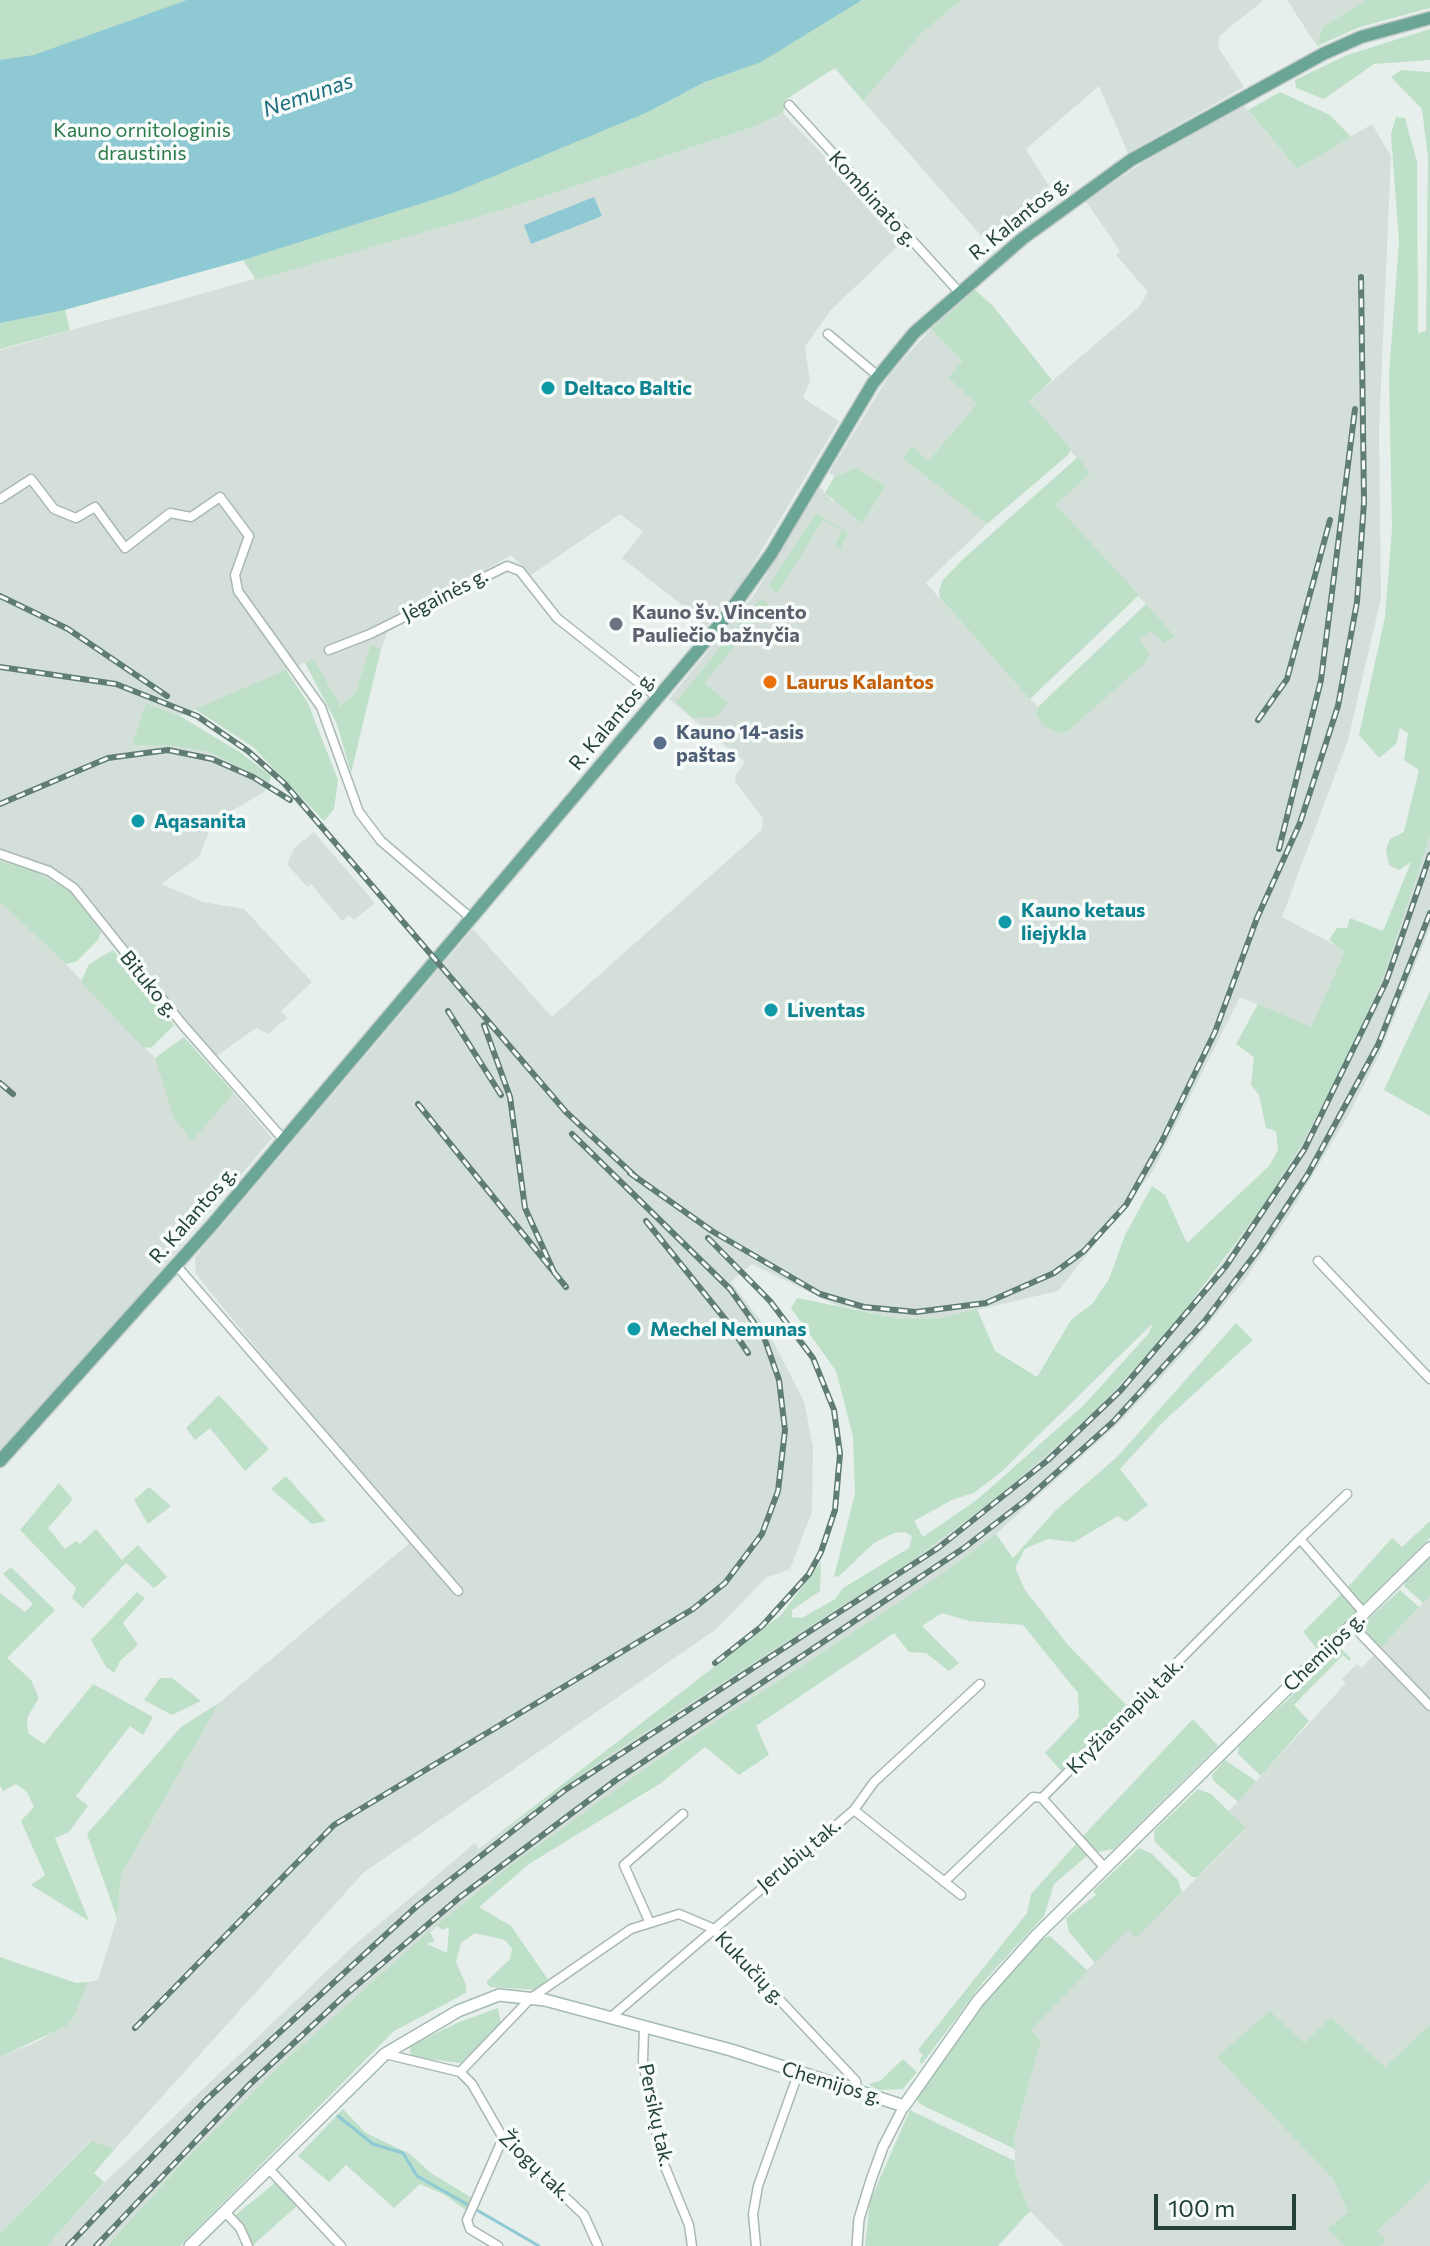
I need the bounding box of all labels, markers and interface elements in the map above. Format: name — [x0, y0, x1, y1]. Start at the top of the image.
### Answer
water label: Nemunas — [259, 67, 357, 123]
park label: Kauno ornitologinis draustinis — [53, 118, 231, 165]
street label: Kombinato g. — [824, 146, 922, 252]
street label: R. Kalantos g. — [964, 171, 1074, 265]
place label: Deltaco Baltic — [564, 376, 692, 400]
marker: Deltaco Baltic — [539, 379, 557, 397]
street label: Jėgainės g. — [398, 563, 492, 627]
place label: Kauno šv. Vincento Pauliečio bažnyčia — [632, 600, 807, 647]
marker: Kauno šv. Vincento Pauliečio bažnyčia — [607, 615, 625, 633]
street label: R. Kalantos g. — [564, 667, 660, 775]
place label: Laurus Kalantos — [786, 670, 934, 694]
marker: Laurus Kalantos — [761, 673, 779, 691]
place label: Kauno 14-asis paštas — [676, 720, 804, 767]
marker: Kauno 14-asis paštas — [651, 734, 669, 752]
place label: Aqasanita — [154, 809, 246, 833]
marker: Aqasanita — [129, 812, 147, 830]
place label: Kauno ketaus liejykla — [1021, 898, 1145, 945]
marker: Kauno ketaus liejykla — [996, 913, 1014, 931]
street label: Bituko g. — [115, 946, 183, 1022]
place label: Liventas — [787, 998, 865, 1022]
marker: Liventas — [762, 1001, 780, 1019]
street label: R. Kalantos g. — [144, 1161, 242, 1269]
place label: Mechel Nemunas — [650, 1317, 807, 1341]
marker: Mechel Nemunas — [625, 1320, 643, 1338]
street label: Chemijos g. — [1278, 1607, 1370, 1697]
street label: Kryžiasnapių tak. — [1062, 1653, 1188, 1779]
street label: Jerubių tak. — [752, 1813, 846, 1897]
street label: Kukučių g. — [710, 1926, 790, 2010]
street label: Chemijos g. — [779, 2056, 885, 2110]
street label: Persikų tak. — [633, 2061, 679, 2169]
street label: Žiogų tak. — [494, 2126, 576, 2206]
scale bar — [1158, 2178, 1300, 2228]
text: 100 m — [1168, 2193, 1235, 2222]

